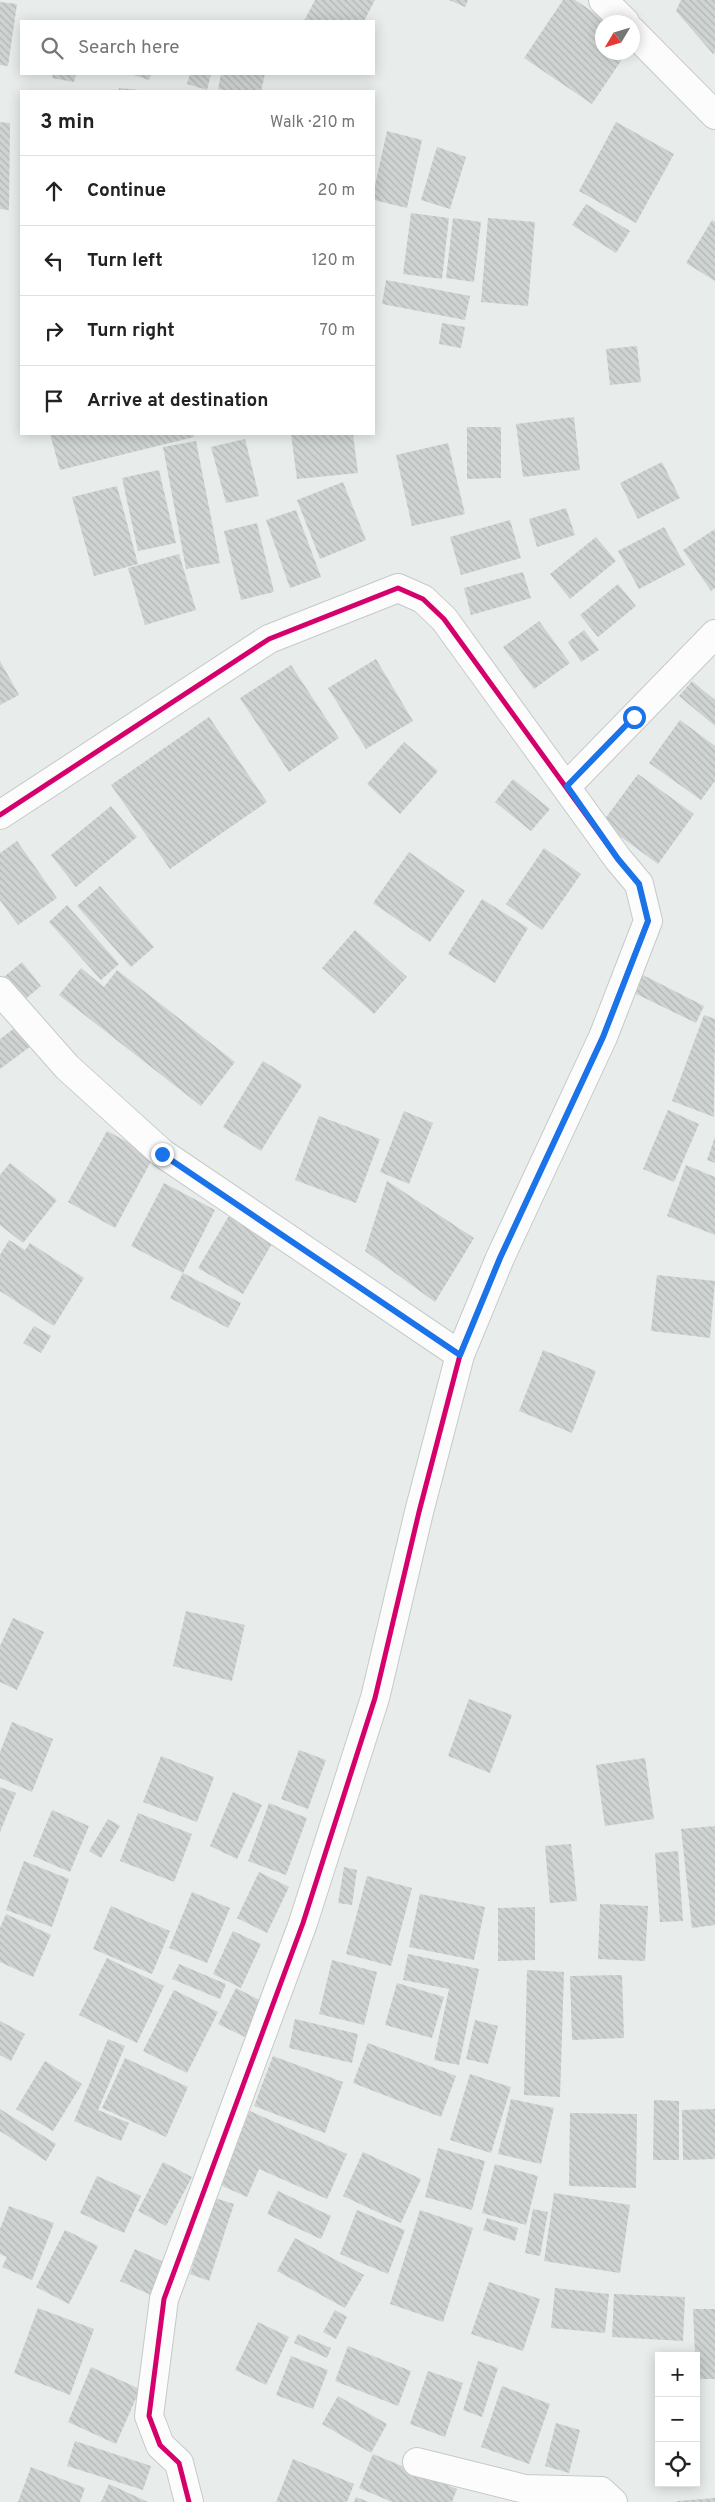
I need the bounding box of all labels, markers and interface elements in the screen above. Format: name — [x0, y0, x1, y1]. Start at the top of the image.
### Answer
north arrow — [595, 15, 640, 60]
search box — [20, 20, 375, 75]
icon: search — [38, 34, 66, 62]
text: Search here — [78, 36, 180, 60]
text: 3 min — [40, 109, 95, 136]
text: Walk · 210 m — [270, 113, 355, 133]
icon: ahead — [40, 177, 68, 205]
text: Continue — [87, 179, 166, 203]
text: 20 m — [318, 181, 355, 201]
icon: left — [40, 247, 68, 275]
text: Turn left — [87, 249, 163, 273]
text: 120 m — [312, 251, 355, 271]
icon: right — [40, 317, 68, 345]
text: Turn right — [87, 319, 175, 343]
text: 70 m — [320, 321, 355, 341]
icon: arrive — [40, 387, 68, 415]
text: Arrive at destination — [87, 389, 268, 413]
route start — [623, 706, 646, 729]
route end — [151, 1143, 174, 1166]
map controls — [655, 2352, 700, 2487]
button: + — [655, 2352, 700, 2397]
button: − — [655, 2397, 700, 2442]
button: locate — [655, 2442, 700, 2487]

